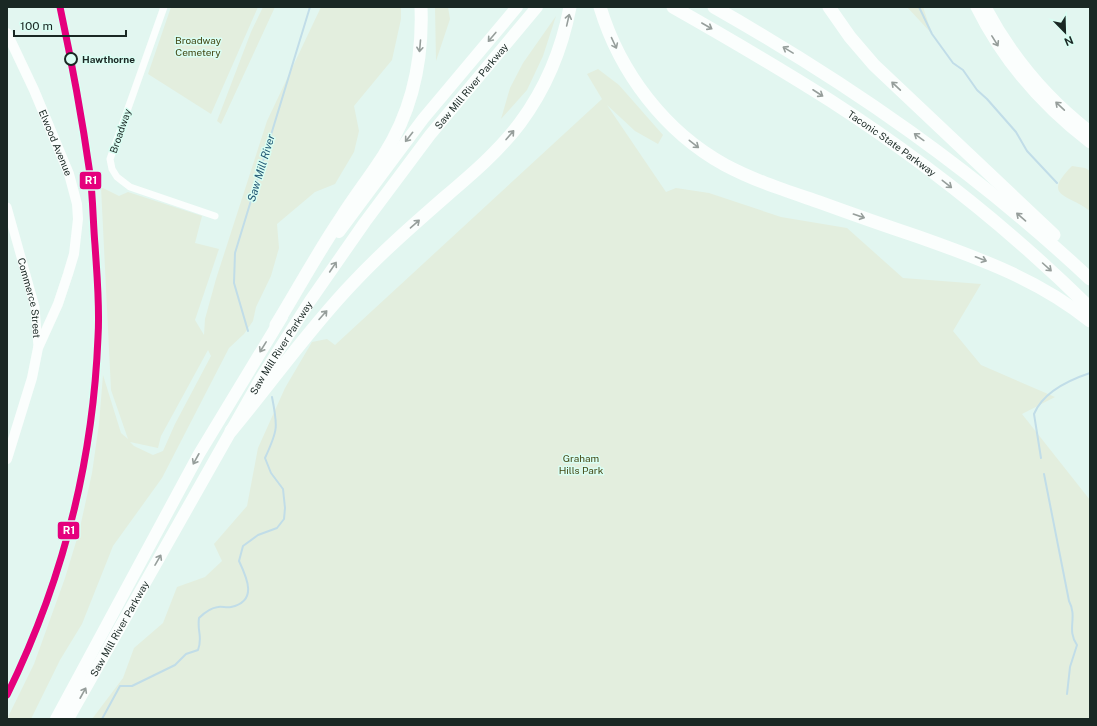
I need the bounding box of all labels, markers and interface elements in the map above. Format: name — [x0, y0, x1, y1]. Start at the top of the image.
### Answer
scale bar — [14, 12, 126, 38]
north arrow — [1045, 12, 1085, 52]
one-way arrow — [564, 14, 572, 27]
text: 100 m — [20, 19, 53, 33]
one-way arrow — [700, 23, 712, 31]
one-way arrow — [487, 31, 496, 42]
park label: Broadway Cemetery — [175, 34, 222, 58]
text: N — [1063, 34, 1075, 48]
one-way arrow — [991, 35, 999, 47]
one-way arrow — [611, 37, 618, 49]
one-way arrow — [417, 39, 424, 52]
street label: Saw Mill River Parkway — [432, 40, 511, 131]
one-way arrow — [782, 45, 794, 53]
marker: Hawthorne — [64, 52, 78, 66]
place label: Hawthorne — [82, 53, 135, 65]
one-way arrow — [891, 81, 901, 91]
one-way arrow — [812, 89, 824, 97]
one-way arrow — [1055, 102, 1065, 111]
street label: Broadway — [107, 107, 133, 155]
street label: Elwood Avenue — [37, 108, 75, 178]
street label: Taconic State Parkway — [846, 108, 939, 179]
one-way arrow — [506, 130, 515, 141]
water label: Saw Mill River — [245, 132, 277, 203]
one-way arrow — [405, 132, 413, 143]
one-way arrow — [914, 133, 925, 141]
one-way arrow — [688, 140, 699, 148]
line badge: R1 — [79, 171, 102, 190]
text: R1 — [85, 174, 97, 186]
one-way arrow — [942, 179, 953, 188]
one-way arrow — [852, 213, 864, 221]
one-way arrow — [1016, 213, 1027, 222]
one-way arrow — [410, 219, 420, 228]
street label: Commerce Street — [16, 256, 43, 339]
one-way arrow — [975, 256, 987, 264]
one-way arrow — [329, 262, 337, 273]
one-way arrow — [1042, 263, 1052, 272]
street label: Saw Mill River Parkway — [247, 298, 315, 397]
one-way arrow — [318, 310, 327, 320]
one-way arrow — [258, 341, 266, 353]
park label: Graham Hills Park — [559, 452, 604, 476]
one-way arrow — [192, 453, 200, 465]
line badge: R1 — [57, 521, 80, 540]
text: R1 — [63, 524, 75, 536]
one-way arrow — [154, 555, 162, 567]
street label: Saw Mill River Parkway — [87, 578, 151, 678]
one-way arrow — [79, 687, 87, 699]

